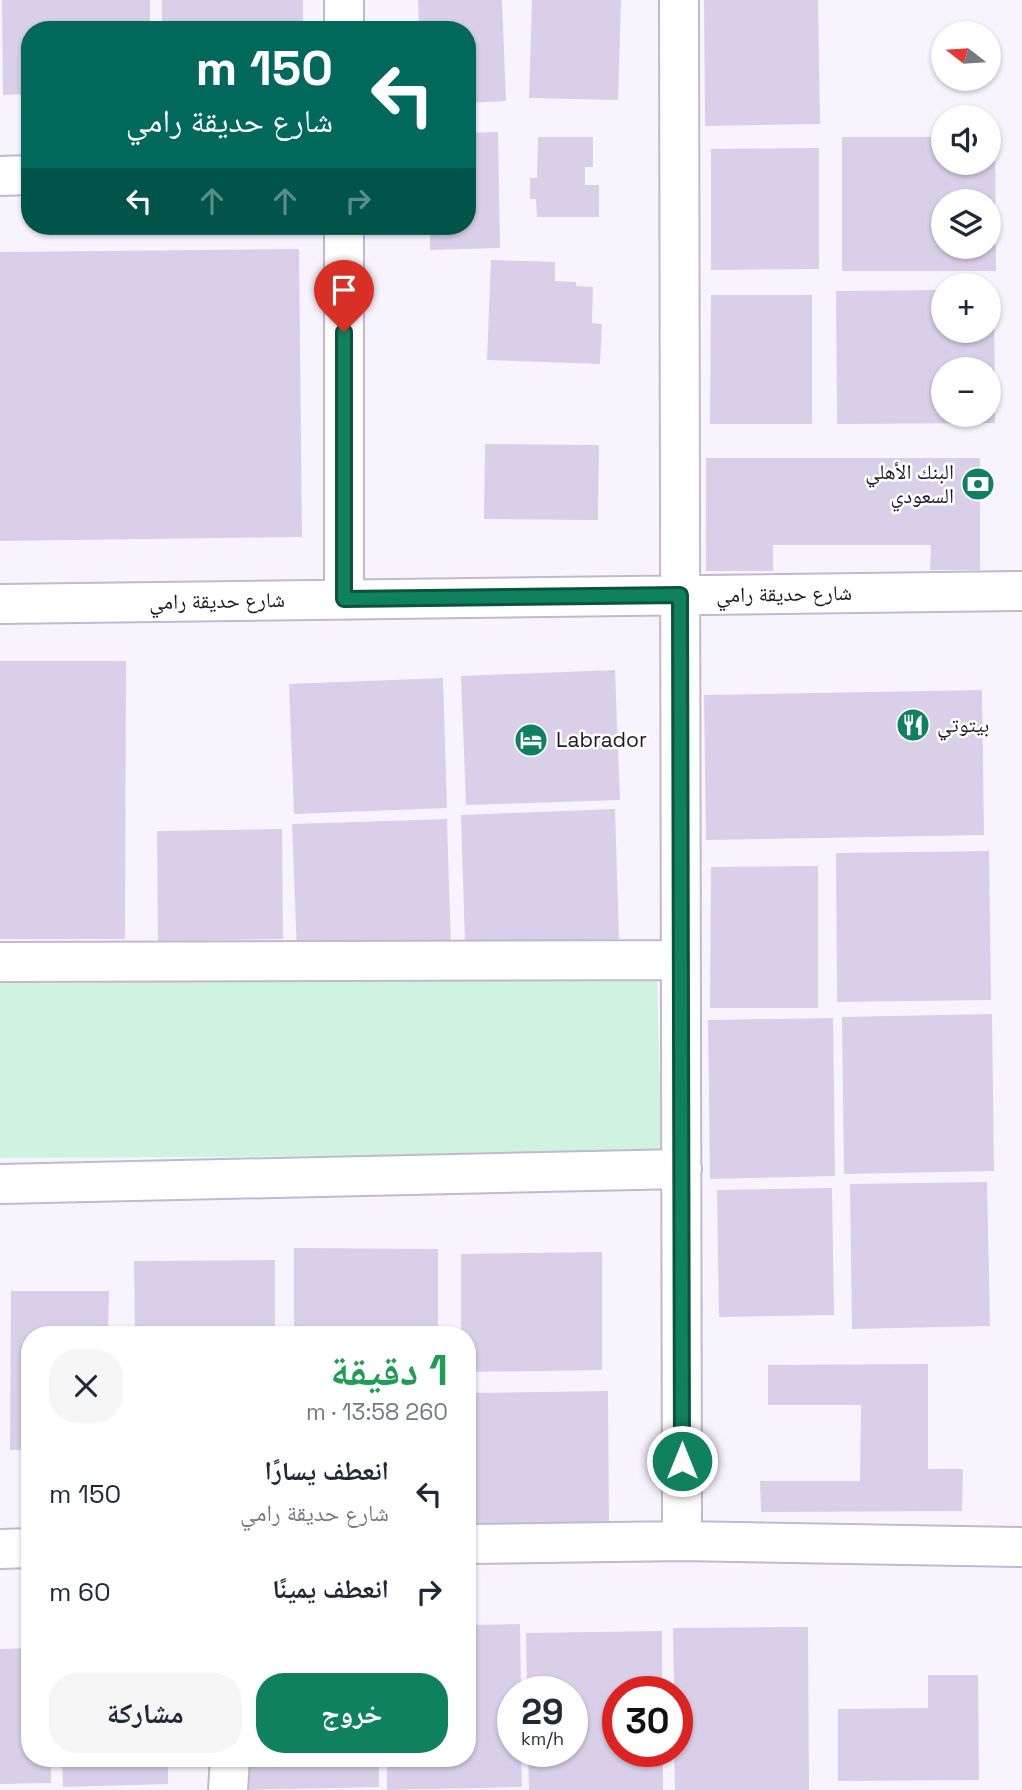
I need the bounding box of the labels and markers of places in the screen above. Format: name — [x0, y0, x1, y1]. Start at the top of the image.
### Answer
pin — [314, 260, 374, 332]
place label: البنك الأهلي السعودي — [865, 458, 954, 512]
bank icon: البنك الأهلي السعودي — [959, 465, 997, 503]
restaurant icon: بيتوتي — [894, 706, 932, 744]
place label: بيتوتي — [937, 711, 989, 741]
hotel icon: Labrador — [512, 721, 550, 759]
place label: Labrador — [556, 726, 647, 753]

